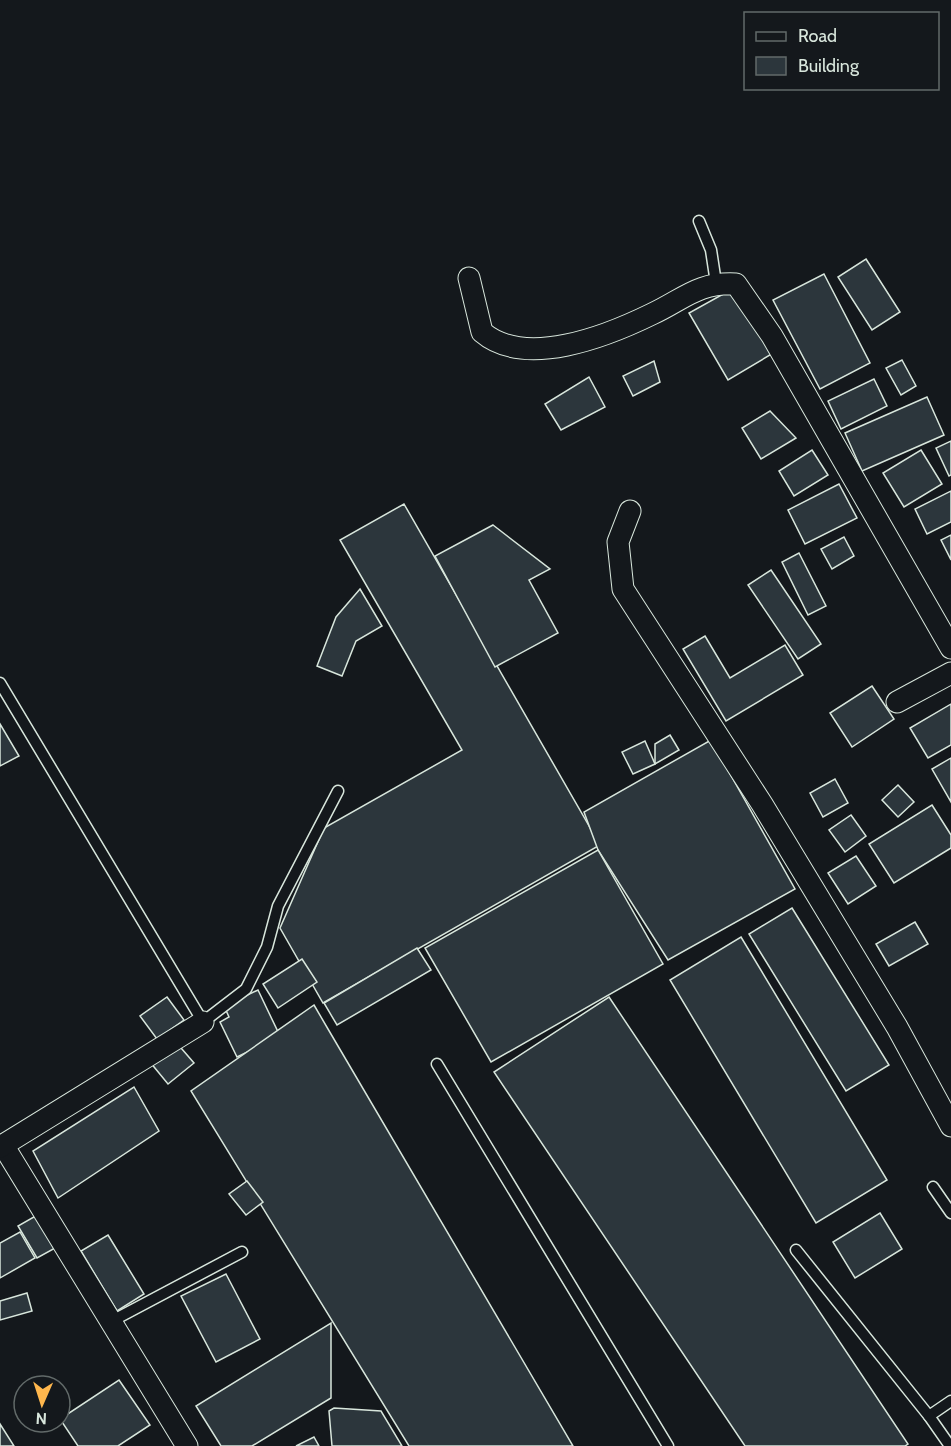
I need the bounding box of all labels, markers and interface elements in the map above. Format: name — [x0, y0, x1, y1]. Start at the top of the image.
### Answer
legend — [744, 12, 939, 90]
text: Road — [798, 25, 837, 47]
text: Building — [798, 55, 860, 77]
north arrow — [12, 1374, 72, 1434]
text: N — [35, 1409, 47, 1428]

